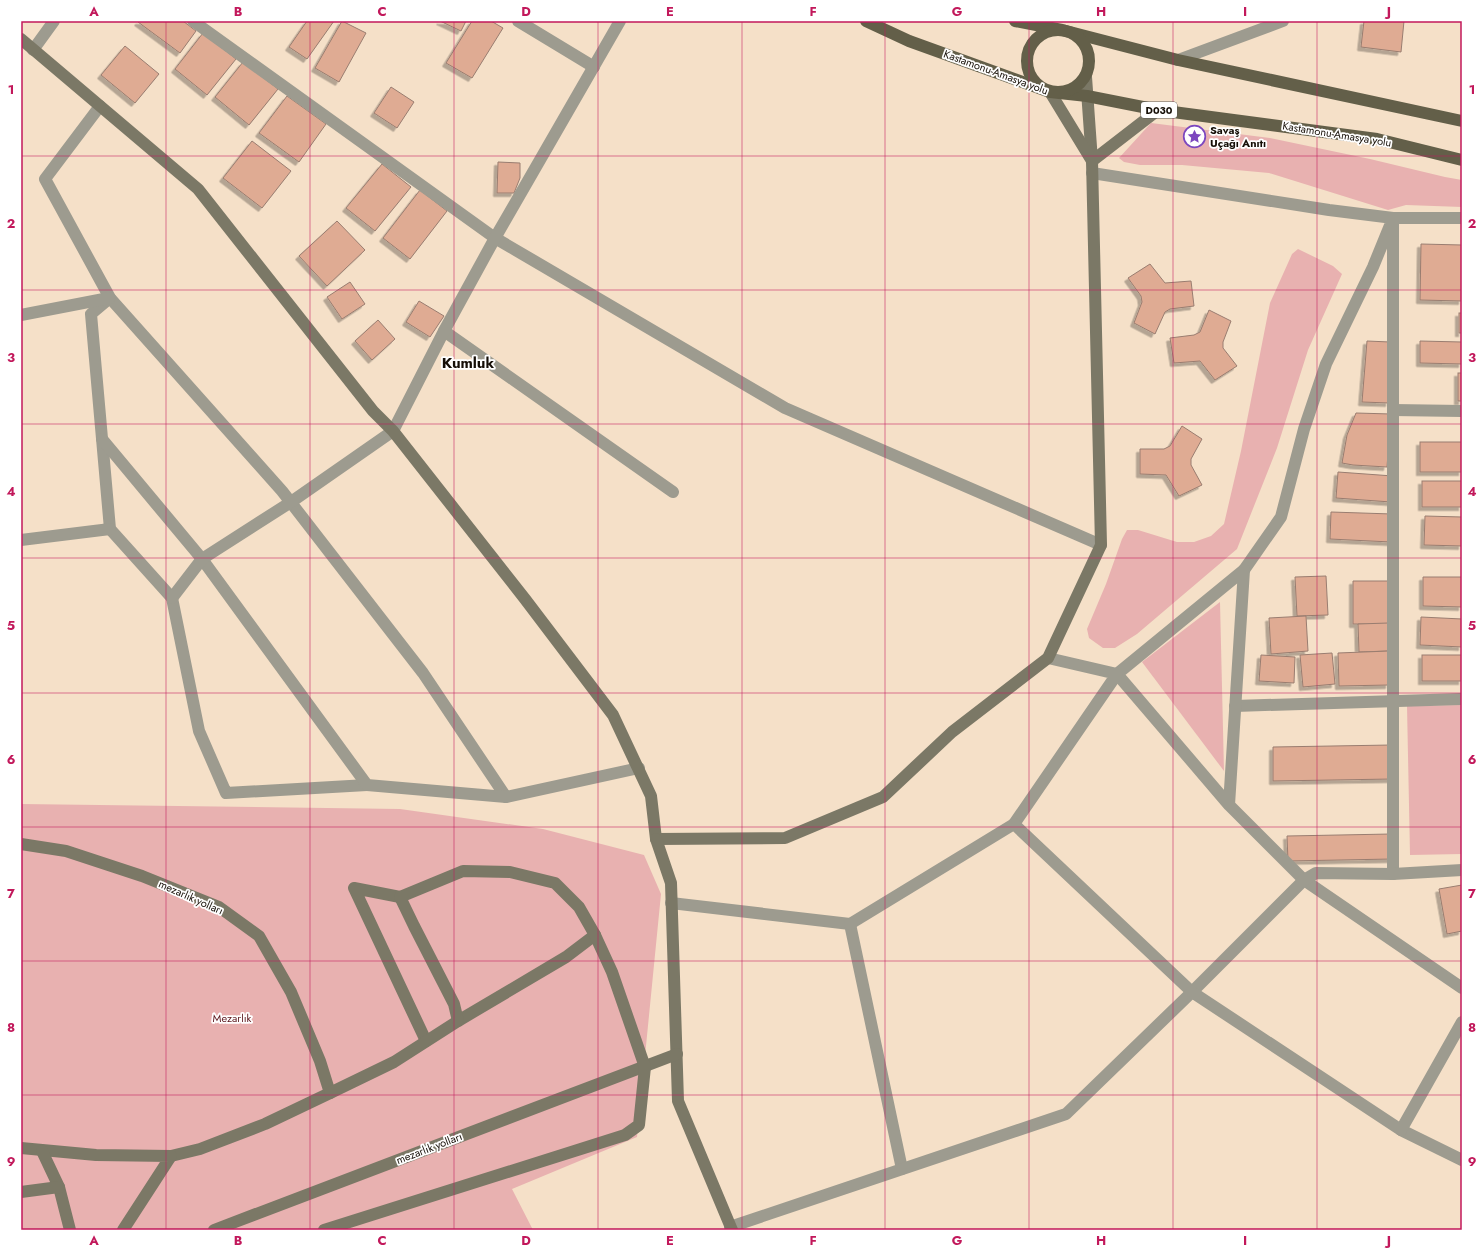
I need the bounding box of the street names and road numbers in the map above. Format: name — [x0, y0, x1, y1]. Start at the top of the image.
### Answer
street label: Kastamonu-Amasya yolu — [941, 46, 1051, 98]
road number: D030 — [1141, 102, 1177, 118]
street label: Kastamonu-Amasya yolu — [1281, 117, 1393, 151]
street label: mezarlık yolları — [156, 876, 226, 918]
street label: mezarlık yolları — [394, 1128, 464, 1168]

